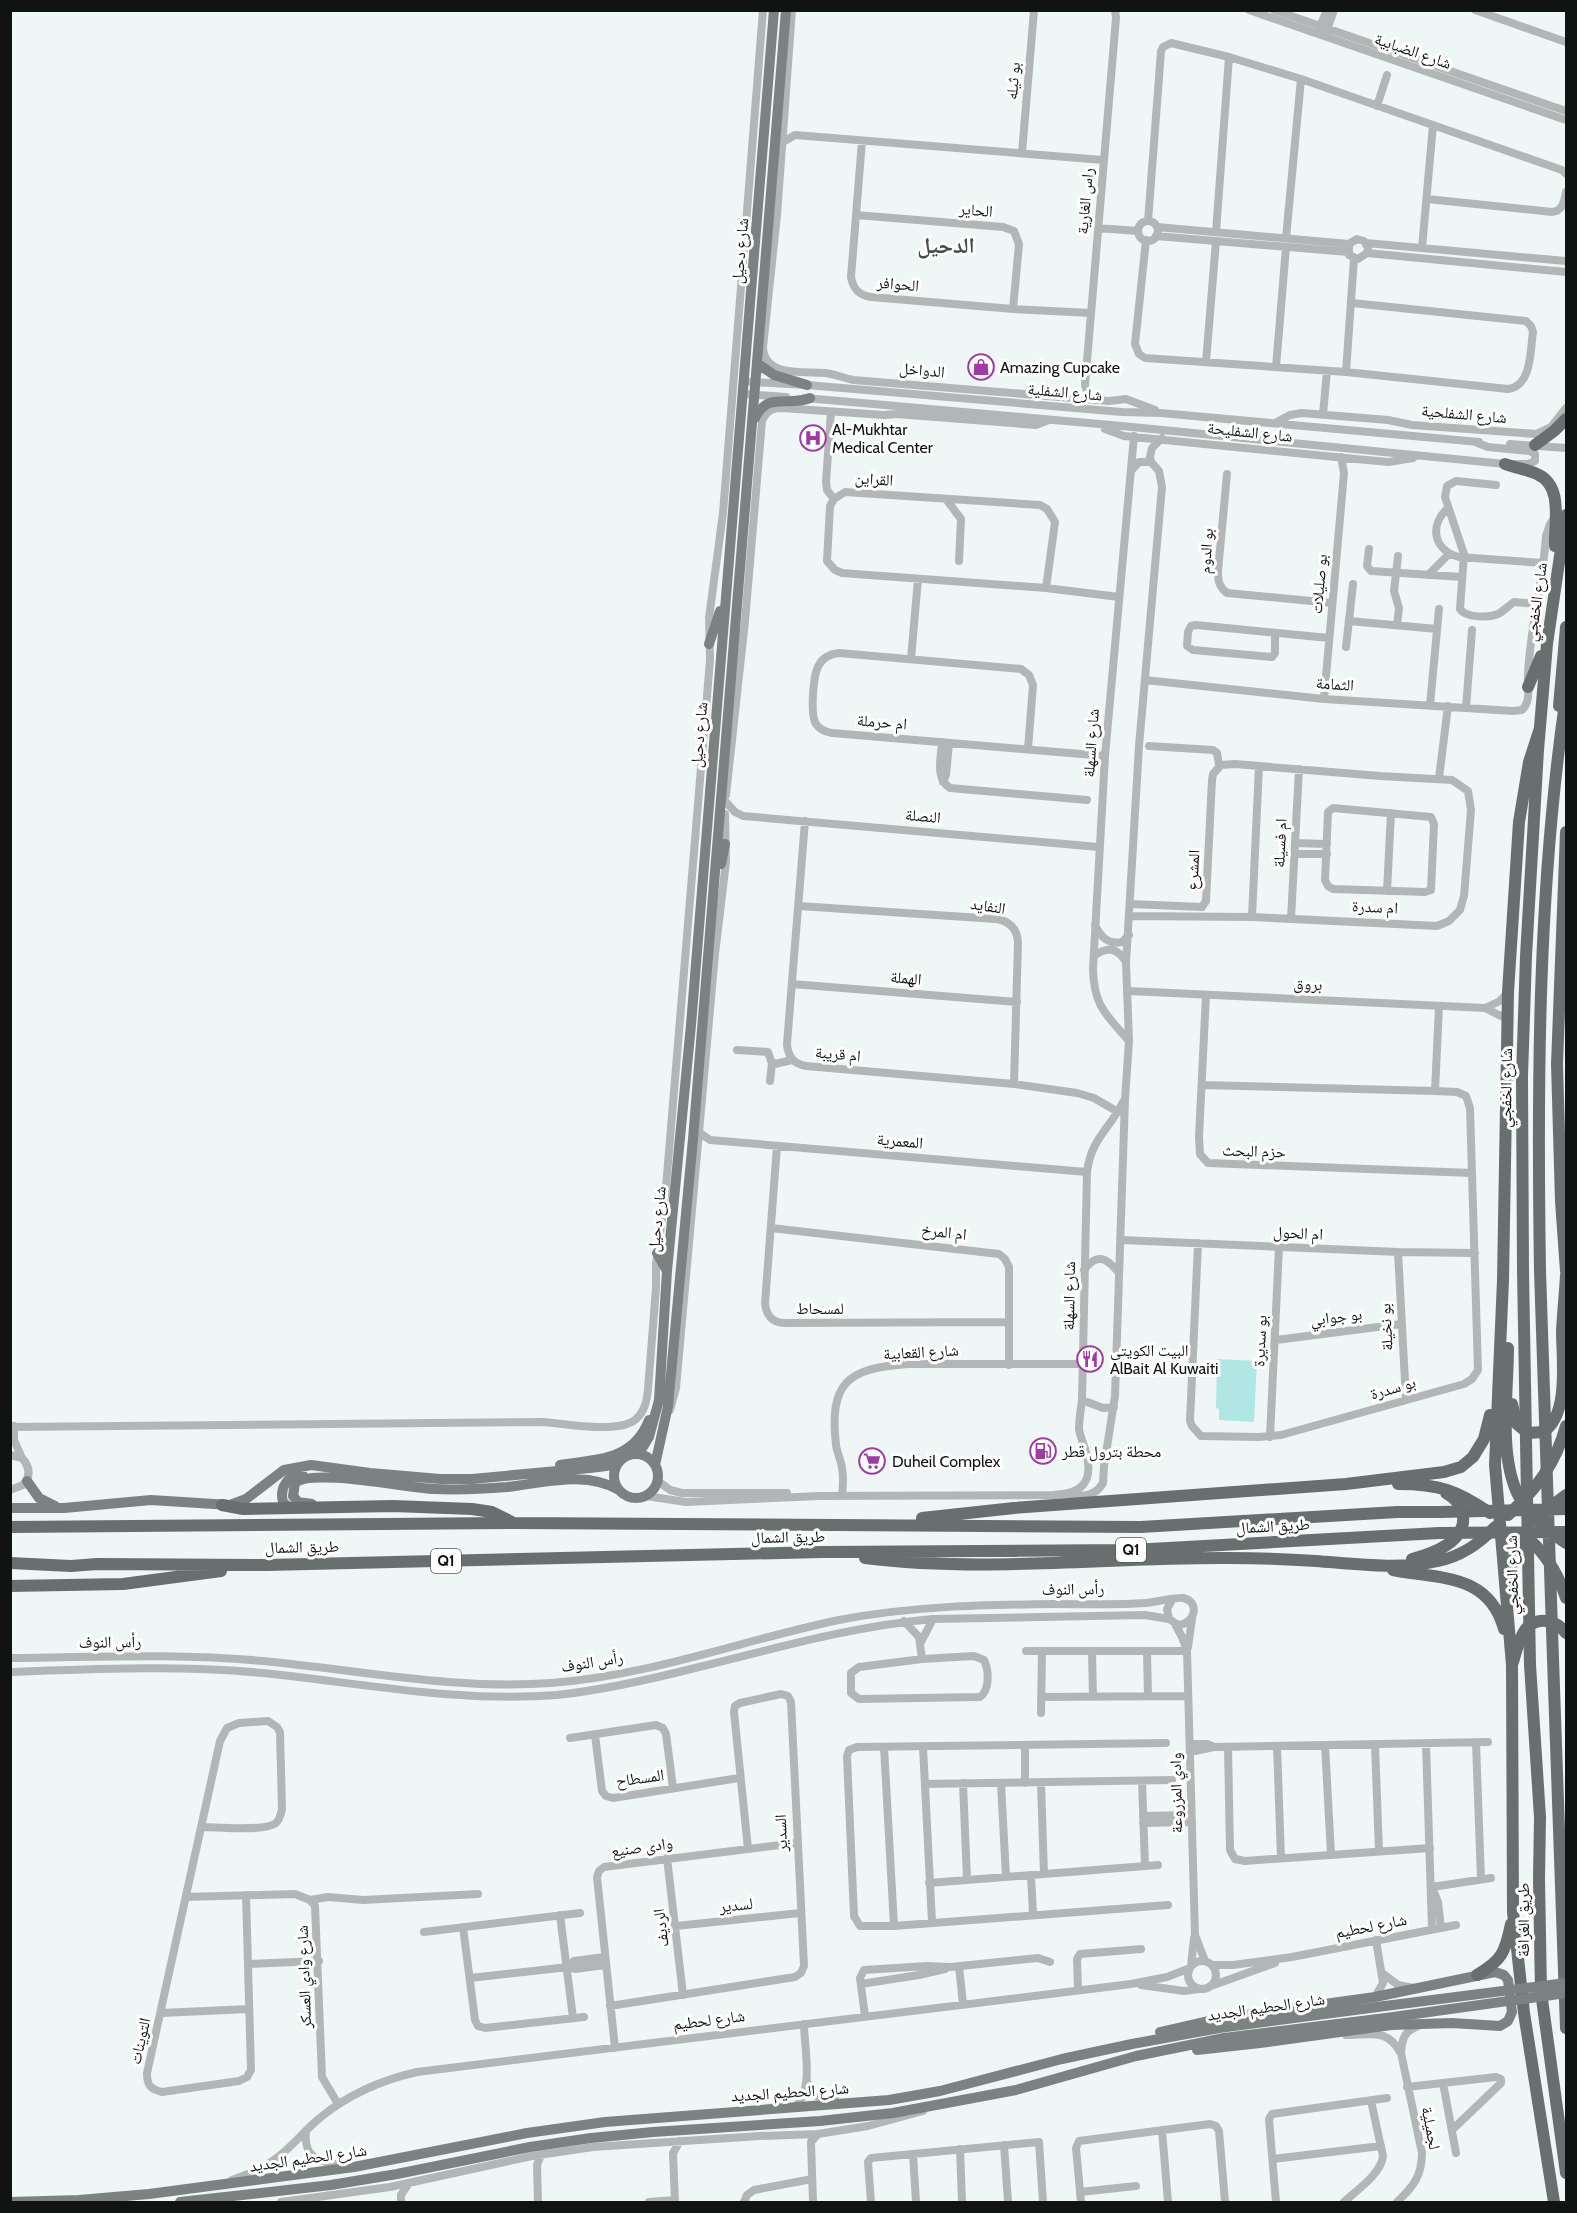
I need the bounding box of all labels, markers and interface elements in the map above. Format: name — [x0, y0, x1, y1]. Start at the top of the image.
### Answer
street label: شارع الضبابية — [1372, 29, 1454, 74]
street label: بو ثيله — [1002, 61, 1024, 101]
street label: راس الغارية — [1073, 167, 1098, 235]
street label: الحاير — [957, 199, 994, 221]
street label: شارع دحيل — [728, 217, 753, 285]
district label: الدحيل — [917, 232, 975, 259]
street label: الحوافر — [875, 273, 920, 295]
shop icon: Amazing Cupcake — [966, 352, 996, 382]
place label: Amazing Cupcake — [1000, 358, 1120, 377]
street label: الدواخل — [898, 359, 946, 382]
street label: شارع الشفلية — [1027, 379, 1103, 406]
street label: شارع الشفلحية — [1420, 401, 1507, 428]
street label: شارع الشفليحة — [1206, 418, 1294, 447]
place label: Al-Mukhtar Medical Center — [832, 420, 934, 457]
hospital icon: Al-Mukhtar Medical Center — [798, 423, 828, 453]
street label: القراين — [854, 468, 894, 491]
street label: بو الدوم — [1195, 528, 1218, 574]
street label: بو صليلات — [1307, 553, 1331, 615]
street label: شارع الخفجي — [1521, 561, 1554, 643]
street label: الثمامة — [1315, 673, 1355, 695]
street label: شارع دحيل — [687, 701, 712, 769]
street label: شارع السهلة — [1079, 708, 1104, 778]
street label: ام حرملة — [856, 710, 908, 735]
street label: النصلة — [904, 805, 942, 827]
street label: ام فسيلة — [1269, 818, 1292, 868]
street label: المشرع — [1182, 849, 1205, 891]
street label: النفايد — [969, 894, 1007, 918]
street label: ام سدرة — [1351, 896, 1398, 919]
street label: الهملة — [890, 967, 922, 989]
street label: بروق — [1293, 974, 1323, 995]
street label: ام قريبة — [814, 1043, 862, 1066]
street label: شارع الخفجي — [1496, 1048, 1519, 1128]
street label: المعمرية — [876, 1130, 924, 1152]
street label: حزم البحث — [1222, 1140, 1286, 1163]
street label: شارع دحيل — [644, 1185, 671, 1253]
street label: ام المرخ — [920, 1220, 968, 1245]
street label: ام الحول — [1272, 1222, 1324, 1245]
street label: شارع السهلة — [1059, 1261, 1080, 1331]
street label: لمسحاط — [796, 1299, 844, 1318]
street label: بو نخيلة — [1375, 1303, 1397, 1351]
street label: بو جوابي — [1309, 1304, 1364, 1333]
street label: بو سديرة — [1249, 1314, 1271, 1368]
street label: شارع القعابية — [883, 1341, 959, 1364]
place label: البيت الكويتي AlBait Al Kuwaiti — [1110, 1341, 1218, 1378]
restaurant icon: البيت الكويتي AlBait Al Kuwaiti — [1075, 1344, 1105, 1374]
street label: بو سدرة — [1368, 1372, 1418, 1404]
fuel station icon: محطة بترول قطر — [1028, 1436, 1058, 1466]
place label: محطة بترول قطر — [1061, 1442, 1161, 1462]
supermarket icon: Duheil Complex — [857, 1446, 887, 1476]
place label: Duheil Complex — [892, 1452, 1001, 1471]
street label: طريق الشمال — [1235, 1515, 1311, 1538]
street label: طريق الشمال — [751, 1527, 825, 1548]
street label: شارع الخفجي — [1502, 1535, 1525, 1615]
street label: طريق الشمال — [265, 1537, 339, 1558]
road number: Q1 — [1116, 1538, 1146, 1562]
road number: Q1 — [431, 1549, 461, 1573]
street label: رأس النوف — [1041, 1579, 1105, 1600]
street label: رأس النوف — [78, 1632, 142, 1653]
street label: رأس النوف — [560, 1648, 625, 1677]
street label: وادي المزروعة — [1166, 1752, 1189, 1833]
street label: المسطاح — [615, 1765, 666, 1792]
street label: السدير — [771, 1814, 791, 1853]
street label: وادى صنيع — [610, 1833, 674, 1862]
street label: طريق الغرافة — [1514, 1883, 1534, 1957]
street label: لسدير — [717, 1894, 754, 1916]
street label: الرديف — [649, 1908, 673, 1948]
street label: شارع لحطيم — [1334, 1910, 1409, 1943]
street label: شارع وادي العسكر — [293, 1925, 318, 2030]
street label: شارع الحطيم الجديد — [1206, 1989, 1326, 2026]
street label: شارع لحطيم — [672, 2006, 746, 2035]
street label: التوينات — [125, 2016, 155, 2066]
street label: شارع الحطيم الجديد — [730, 2078, 850, 2107]
street label: لجميلية — [1418, 2105, 1444, 2151]
street label: شارع الحطيم الجديد — [248, 2140, 368, 2177]

